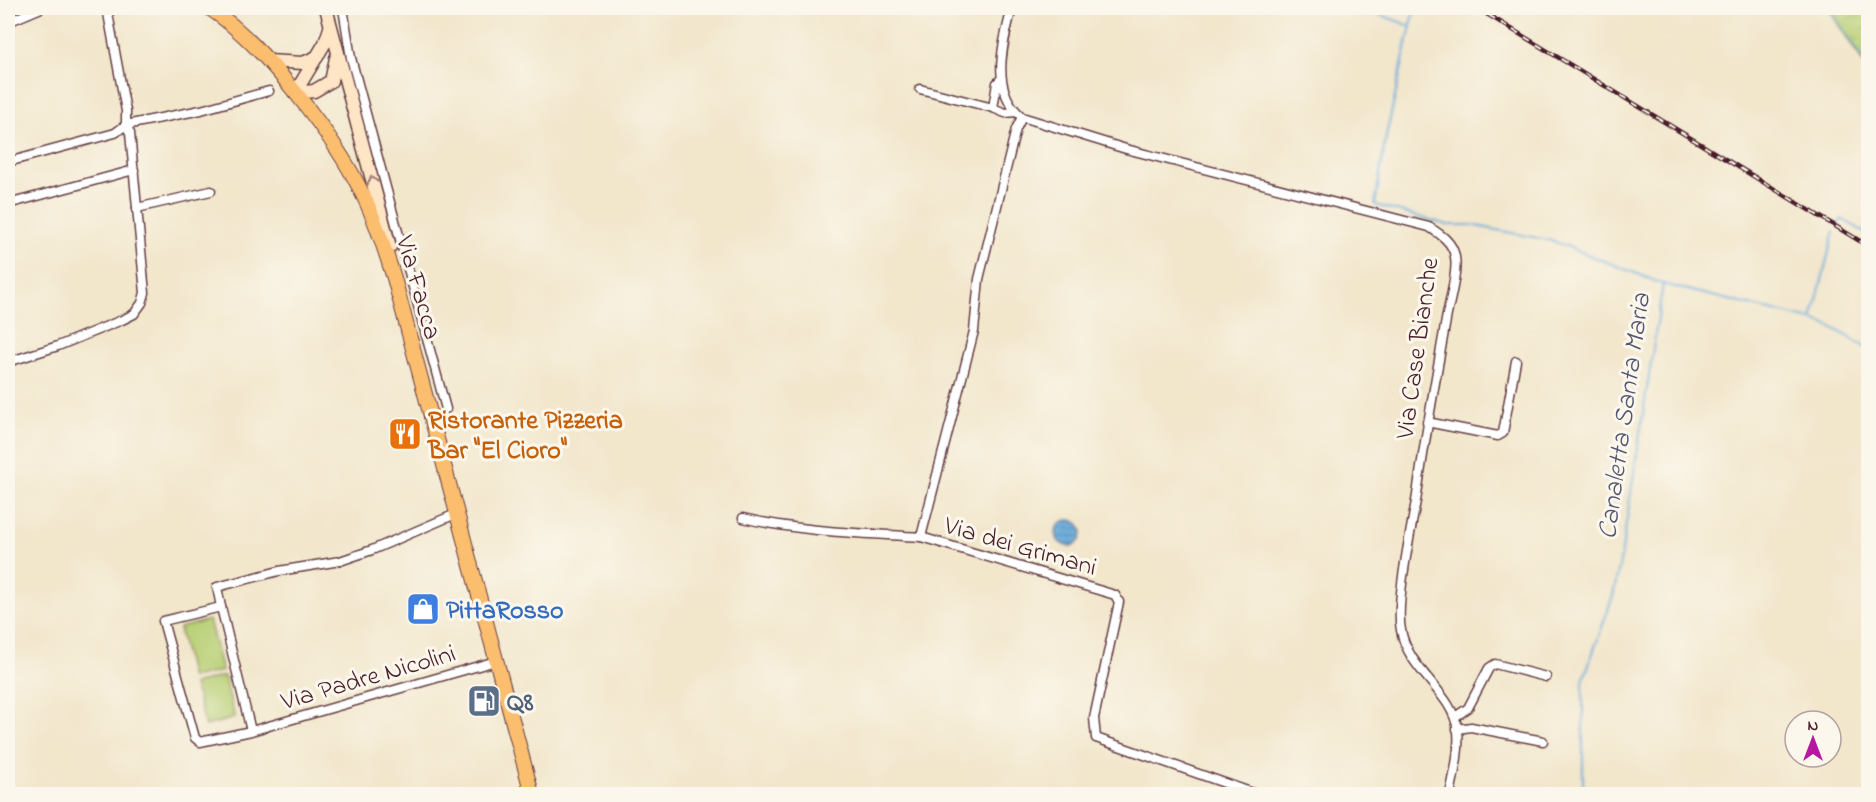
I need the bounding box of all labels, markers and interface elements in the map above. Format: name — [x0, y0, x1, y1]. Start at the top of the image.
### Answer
one-way arrow — [367, 176, 379, 186]
street label: Via Facca — [384, 230, 450, 344]
street label: Via Case Bianche — [1387, 255, 1451, 443]
water label: Canaletta Santa Maria — [1589, 291, 1662, 542]
place label: Ristorante Pizzeria Bar "El Cioro" — [427, 403, 623, 471]
restaurant icon: Ristorante Pizzeria Bar "El Cioro" — [387, 416, 423, 452]
street label: Via dei Grimani — [939, 508, 1101, 588]
shop icon: PittaRosso — [405, 591, 441, 627]
place label: PittaRosso — [446, 593, 564, 631]
street label: Via Padre Nicolini — [276, 636, 461, 722]
fuel station icon: Q8 — [466, 683, 502, 719]
place label: Q8 — [507, 685, 534, 723]
north arrow — [1783, 709, 1843, 769]
text: N — [1808, 714, 1819, 738]

